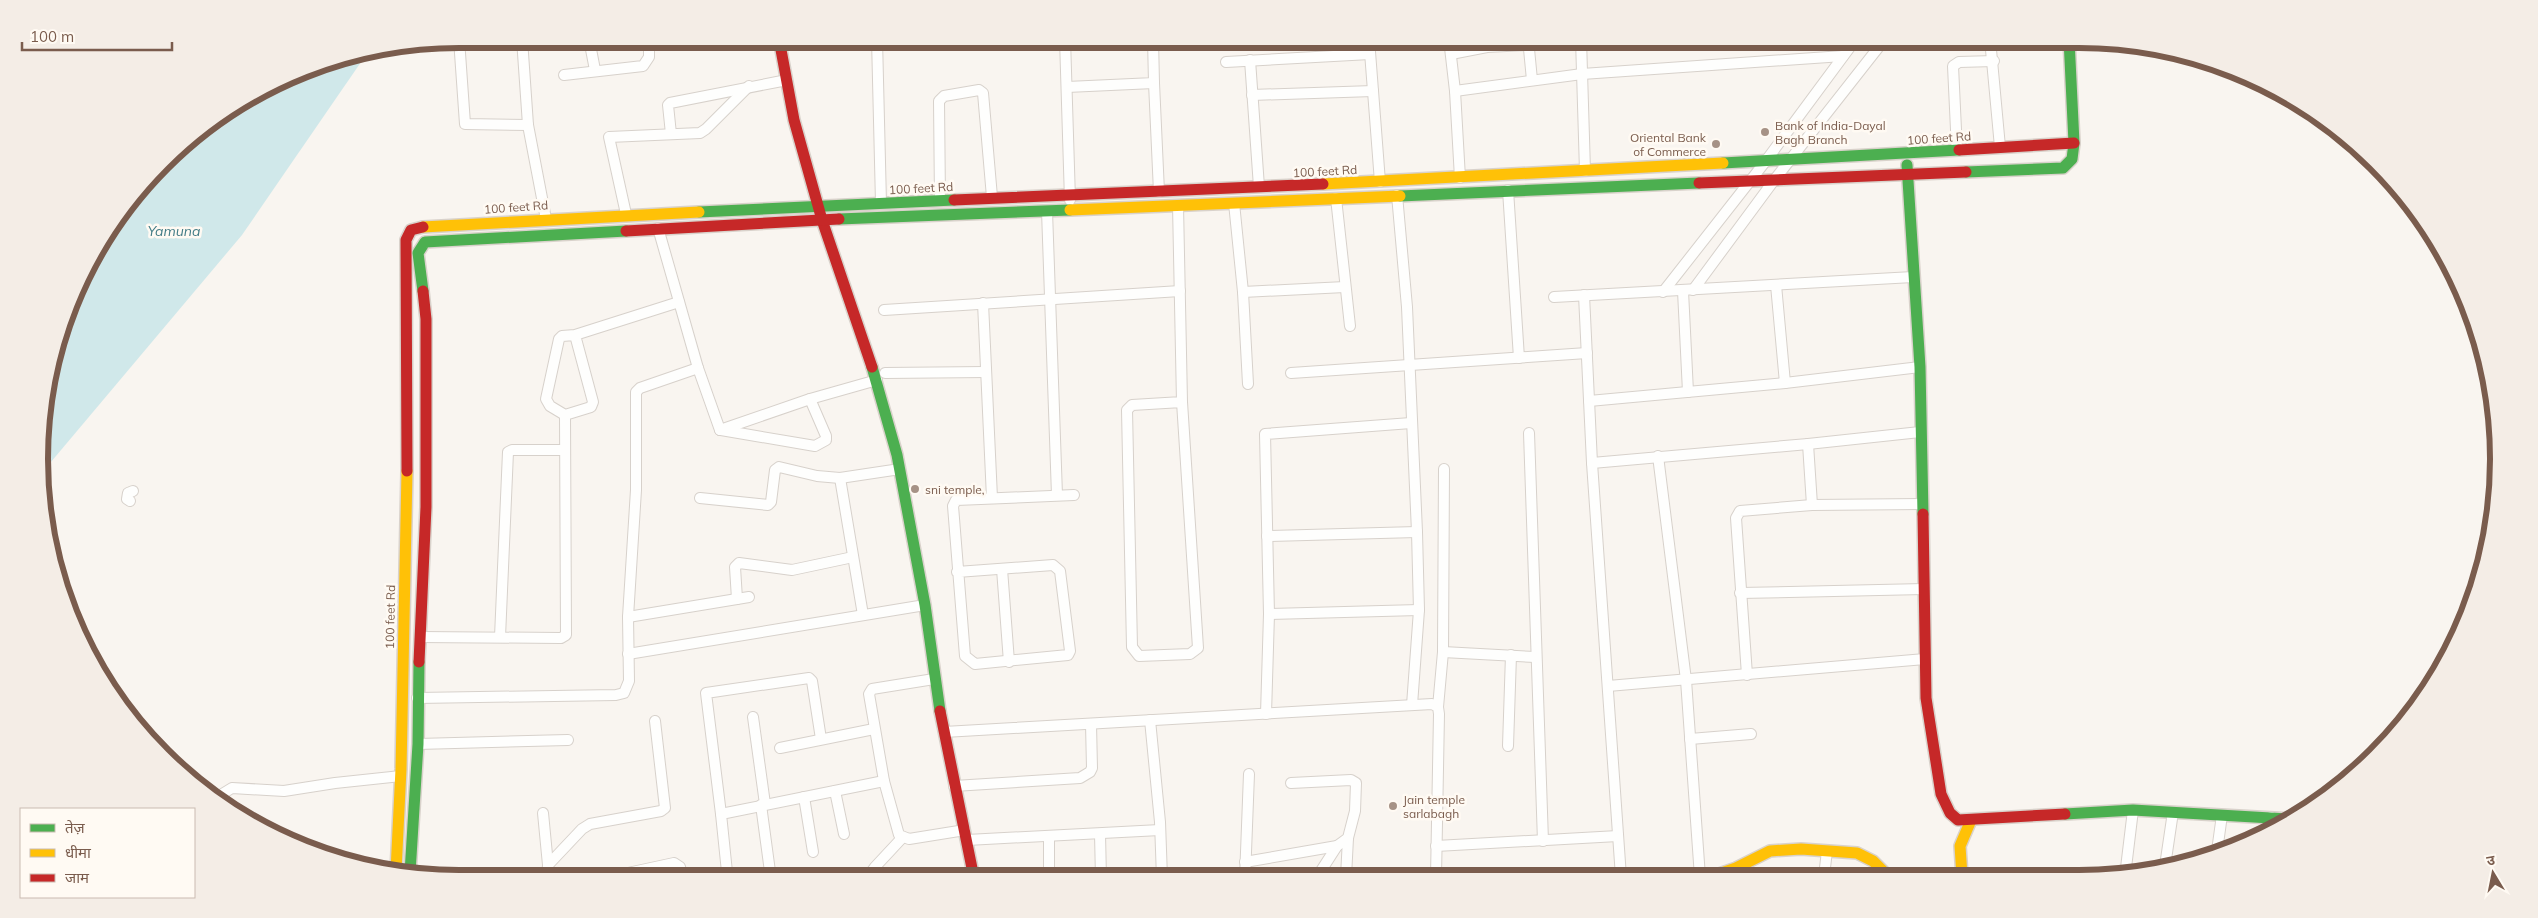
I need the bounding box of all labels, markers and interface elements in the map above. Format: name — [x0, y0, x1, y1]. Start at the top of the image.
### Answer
scale bar — [22, 20, 172, 52]
text: 100 m — [30, 27, 74, 46]
place label: Bank of India-Dayal Bagh Branch — [1775, 118, 1886, 147]
marker: Bank of India-Dayal Bagh Branch — [1759, 126, 1771, 138]
street label: 100 feet Rd — [1906, 128, 1972, 148]
place label: Oriental Bank of Commerce — [1630, 130, 1707, 159]
marker: Oriental Bank of Commerce — [1710, 138, 1722, 150]
street label: 100 feet Rd — [1292, 162, 1358, 180]
street label: 100 feet Rd — [888, 179, 954, 197]
street label: 100 feet Rd — [483, 197, 549, 217]
water label: Yamuna — [148, 222, 200, 240]
place label: sni temple, — [925, 482, 985, 497]
marker: sni temple, — [909, 483, 921, 495]
street label: 100 feet Rd — [382, 585, 398, 649]
place label: Jain temple sarlabagh — [1403, 792, 1465, 821]
marker: Jain temple sarlabagh — [1387, 800, 1399, 812]
legend — [20, 808, 195, 898]
text: तेज़ — [65, 818, 86, 837]
text: धीमा — [65, 843, 92, 862]
north arrow — [2468, 848, 2518, 898]
text: उ — [2485, 850, 2497, 870]
text: जाम — [65, 868, 90, 887]

